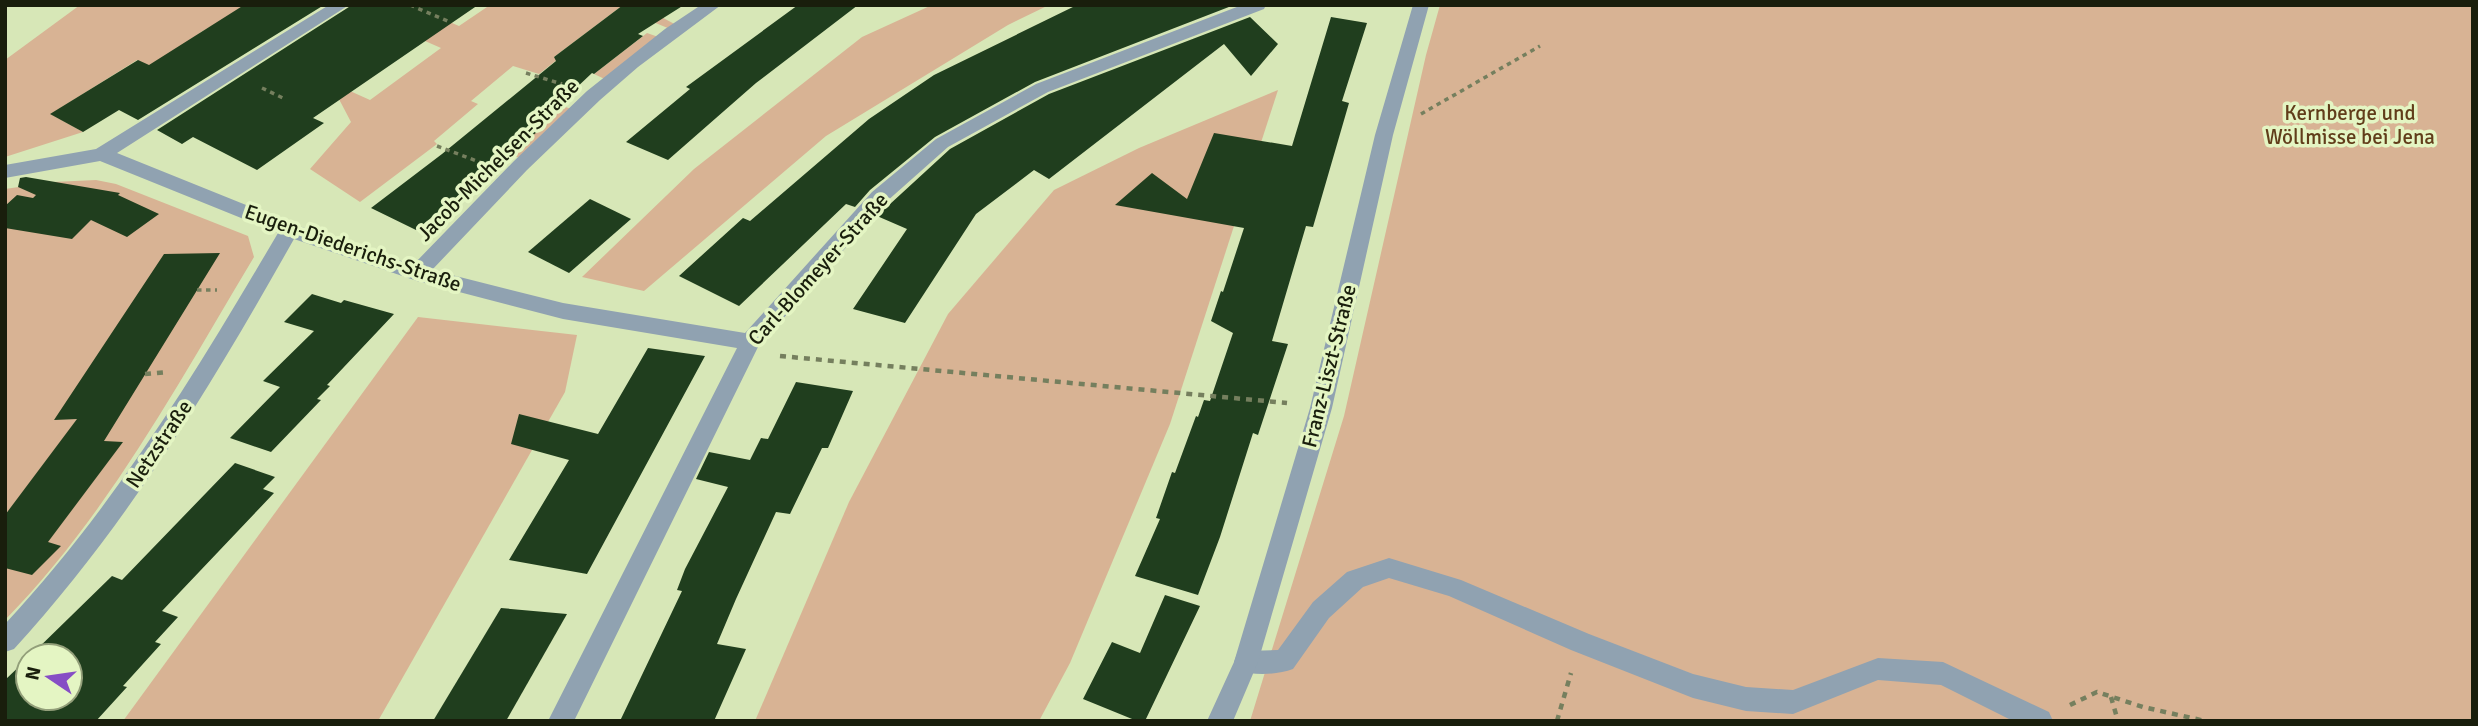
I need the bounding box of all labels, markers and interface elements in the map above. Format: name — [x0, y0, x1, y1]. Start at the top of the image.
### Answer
street label: Jacob-Michelsen-Straße — [412, 74, 584, 246]
park label: Kernberge und Wöllmisse bei Jena — [2265, 100, 2435, 150]
street label: Carl-Blomeyer-Straße — [742, 187, 894, 351]
street label: Eugen-Diederichs-Straße — [241, 199, 465, 297]
street label: Franz-Liszt-Straße — [1296, 282, 1362, 450]
street label: Netzstraße — [120, 395, 198, 493]
north arrow — [14, 642, 84, 712]
text: N — [20, 664, 47, 683]

